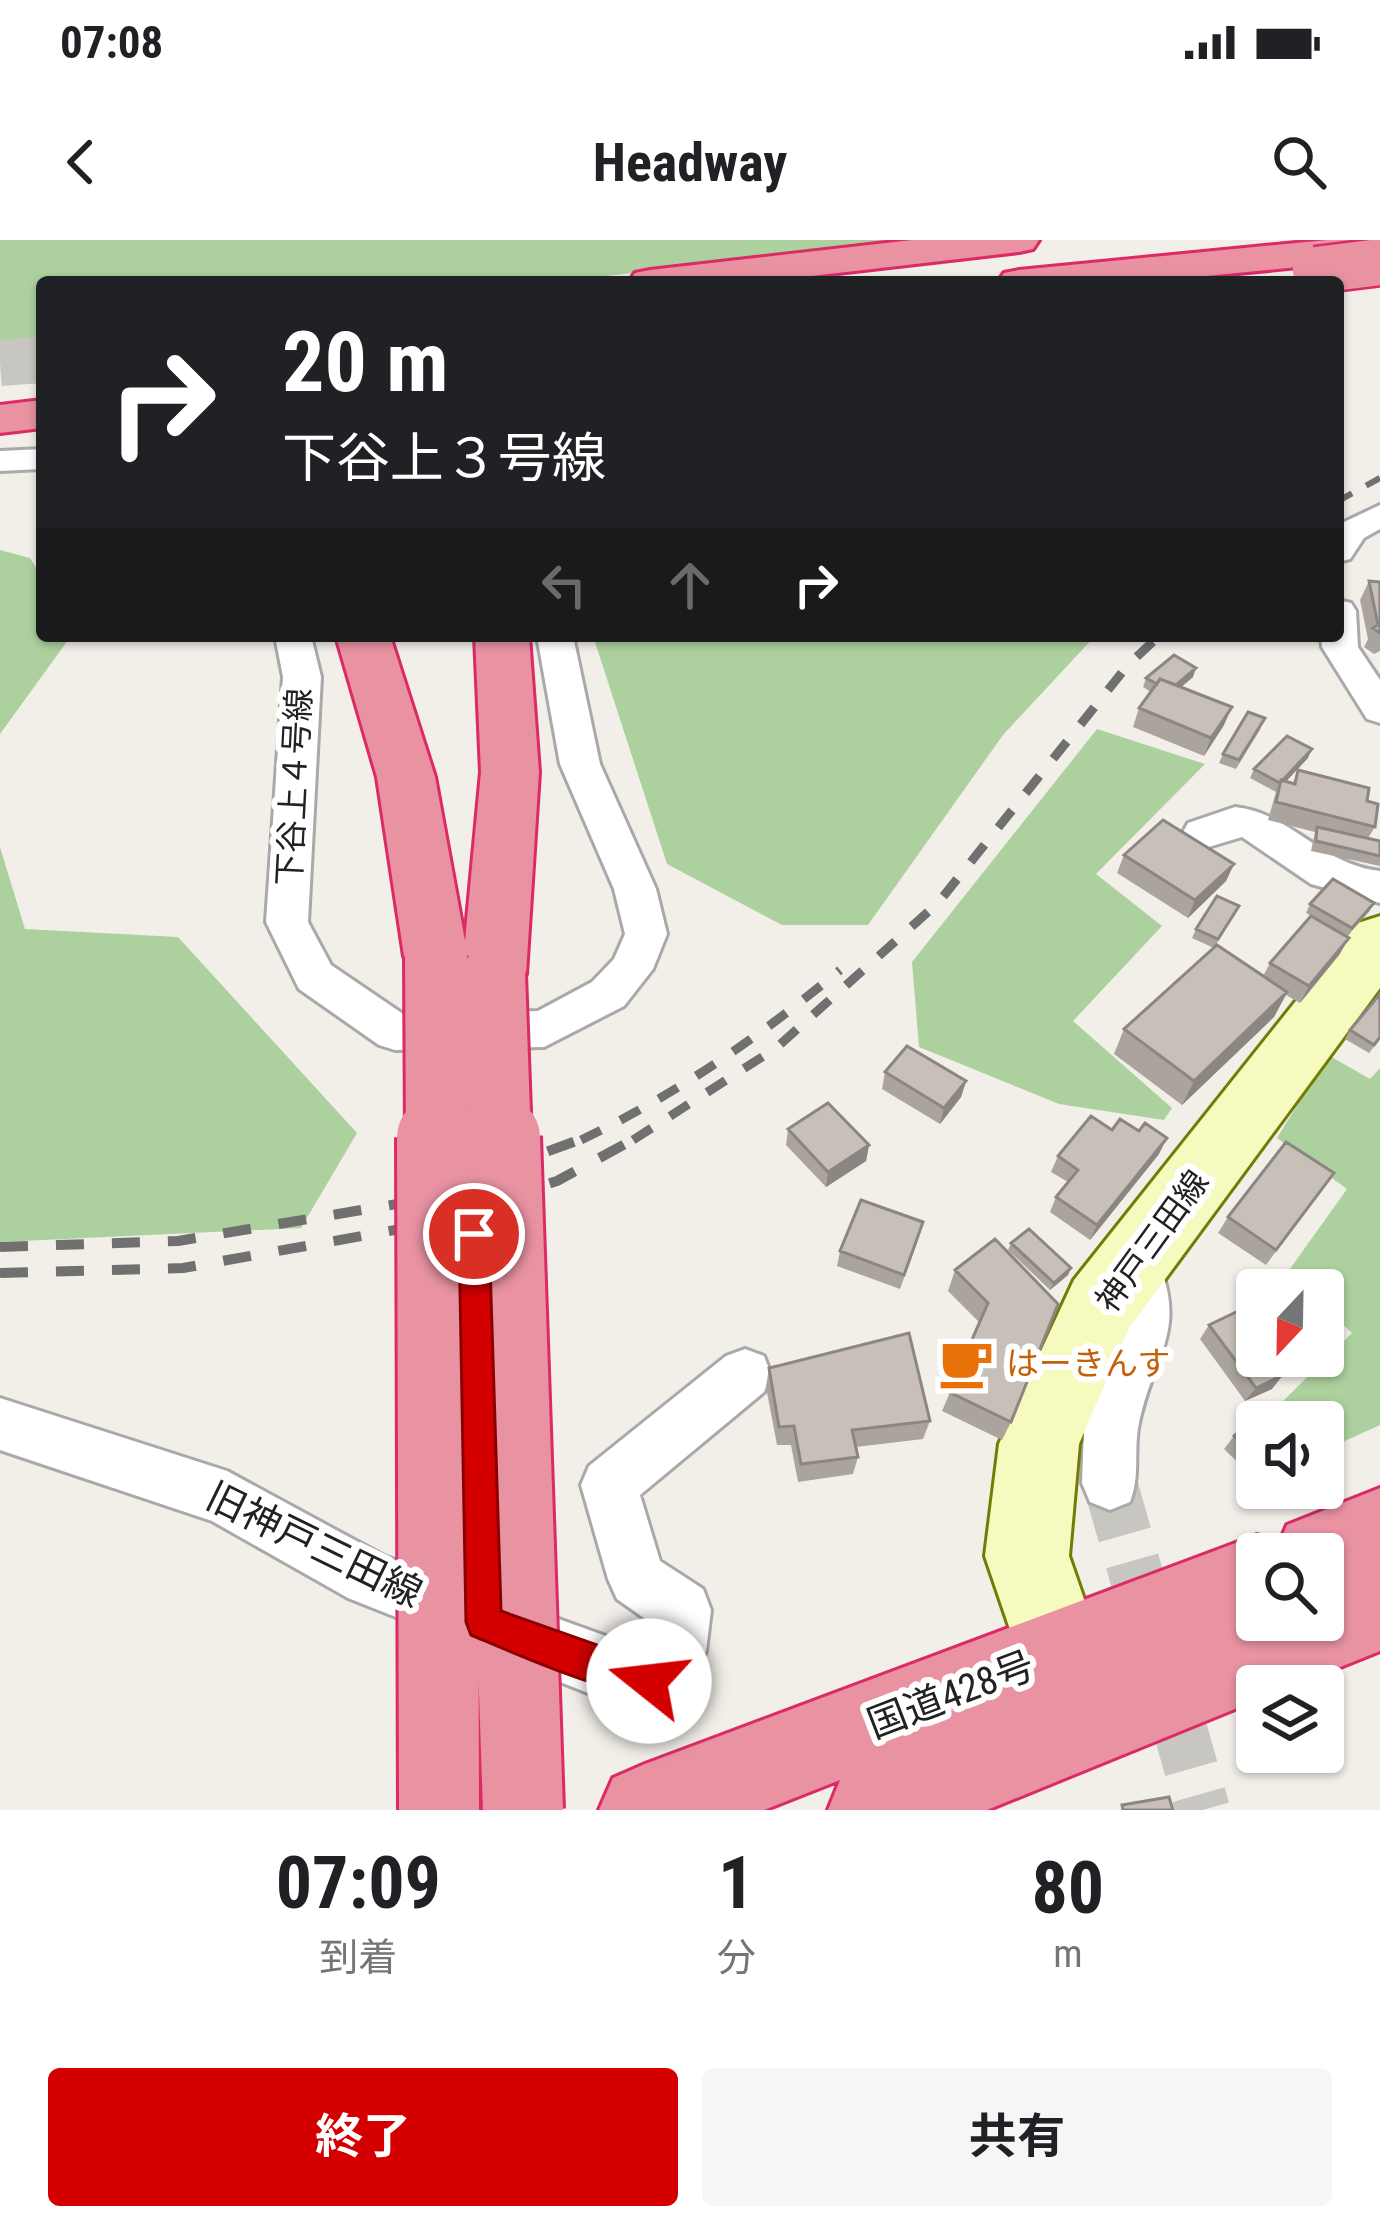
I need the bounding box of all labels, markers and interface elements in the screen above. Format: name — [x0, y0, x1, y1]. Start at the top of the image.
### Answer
text: 07:08 — [60, 16, 163, 69]
icon: back — [48, 129, 114, 195]
icon: search — [1266, 129, 1332, 195]
text: Headway — [593, 131, 787, 194]
text: 20 m — [282, 313, 449, 412]
icon: right — [84, 324, 240, 480]
text: 下谷上３号線 — [282, 427, 606, 490]
icon: left — [531, 552, 597, 618]
icon: ahead — [657, 552, 723, 618]
icon: right — [783, 552, 849, 618]
street label: 下谷上４号線 — [269, 687, 319, 887]
street label: 神戸三田線 — [1088, 1163, 1216, 1319]
pin — [423, 1183, 525, 1285]
icon: arrive — [441, 1201, 507, 1267]
north arrow — [1236, 1269, 1344, 1377]
map controls — [1236, 1269, 1344, 1773]
cafe icon: はーきんす — [937, 1334, 995, 1392]
place label: はーきんす — [1006, 1344, 1170, 1383]
button: sound — [1236, 1401, 1344, 1509]
street label: 旧神戸三田線 — [199, 1473, 429, 1617]
button: search — [1236, 1533, 1344, 1641]
position arrow — [586, 1618, 712, 1744]
street label: 国道428号 — [861, 1642, 1041, 1748]
button: layers — [1236, 1665, 1344, 1773]
text: 07:09 — [276, 1841, 441, 1926]
text: 1 — [718, 1841, 754, 1926]
text: 80 — [1031, 1846, 1104, 1931]
text: m — [1053, 1931, 1083, 1977]
text: 到着 — [319, 1935, 397, 1981]
text: 分 — [717, 1935, 756, 1981]
button: 終了 — [48, 2068, 678, 2206]
button: 共有 — [702, 2068, 1332, 2206]

